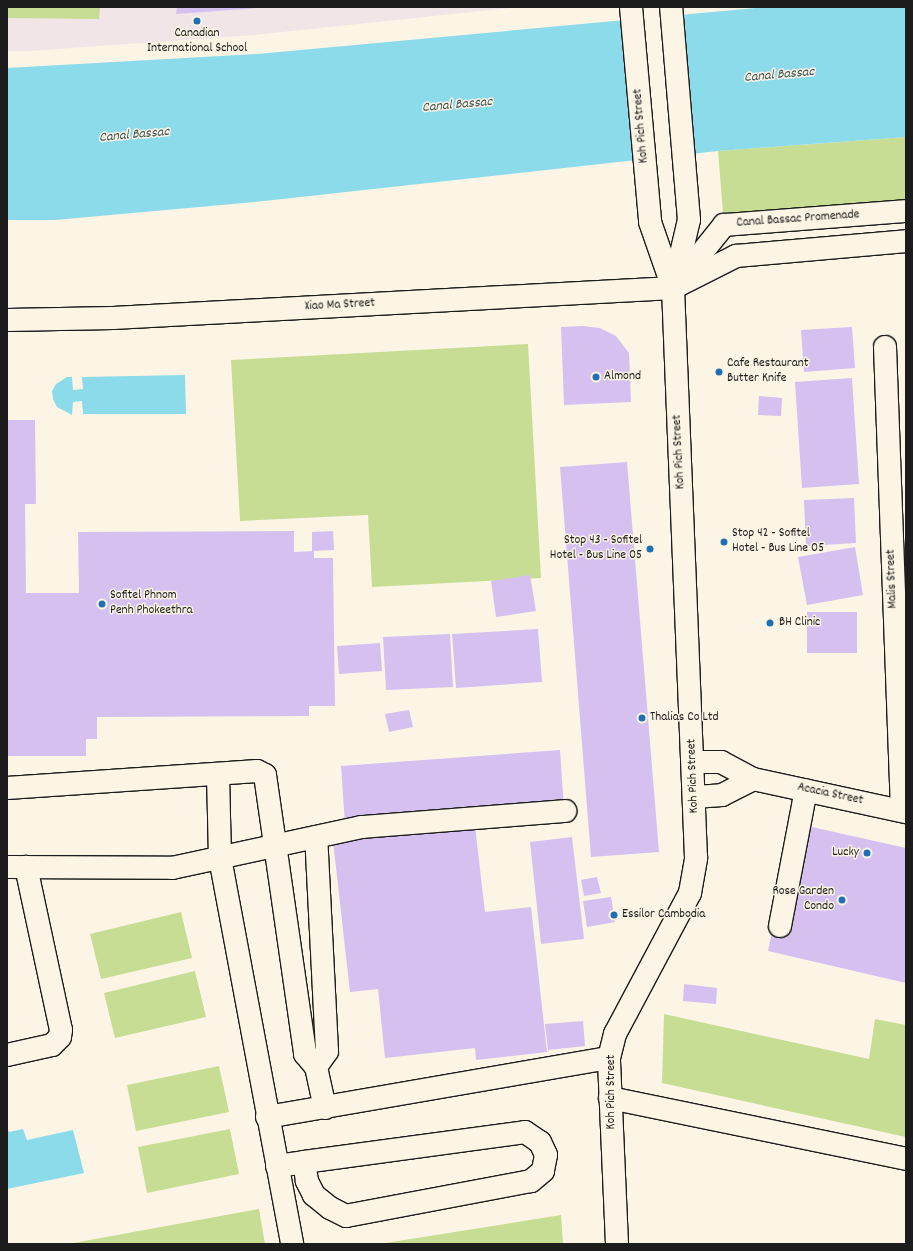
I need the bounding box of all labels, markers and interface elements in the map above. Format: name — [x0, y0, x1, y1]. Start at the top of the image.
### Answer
marker: Canadian International School — [192, 16, 202, 26]
place label: Canadian International School — [147, 27, 247, 58]
water label: Canal Bassac — [743, 64, 815, 86]
street label: Koh Pich Street — [631, 88, 653, 164]
water label: Canal Bassac — [421, 94, 493, 116]
water label: Canal Bassac — [98, 124, 170, 146]
street label: Canal Bassac Promenade — [736, 208, 860, 232]
street label: Xiao Ma Street — [305, 296, 375, 316]
place label: Cafe Restaurant Butter Knife — [727, 357, 809, 388]
marker: Cafe Restaurant Butter Knife — [714, 367, 724, 377]
place label: Almond — [604, 369, 641, 385]
marker: Almond — [591, 372, 601, 382]
street label: Koh Pich Street — [670, 414, 690, 490]
place label: Stop 42 - Sofitel Hotel - Bus Line 05 — [732, 527, 824, 558]
place label: Stop 43 - Sofitel Hotel - Bus Line 05 — [550, 534, 642, 565]
marker: Stop 42 - Sofitel Hotel - Bus Line 05 — [719, 537, 729, 547]
marker: Stop 43 - Sofitel Hotel - Bus Line 05 — [645, 544, 655, 554]
street label: Malis Street — [884, 549, 902, 609]
place label: Sofitel Phnom Penh Phokeethra — [110, 589, 193, 620]
marker: Sofitel Phnom Penh Phokeethra — [97, 599, 107, 609]
place label: BH Clinic — [779, 615, 820, 631]
marker: BH Clinic — [764, 617, 776, 629]
place label: Thalias Co Ltd — [650, 710, 719, 726]
marker: Thalias Co Ltd — [637, 713, 647, 723]
street label: Koh Pich Street — [685, 738, 703, 814]
street label: Acacia Street — [796, 780, 864, 810]
place label: Lucky — [832, 845, 859, 861]
marker: Lucky — [862, 848, 872, 858]
place label: Rose Garden Condo — [772, 885, 834, 916]
marker: Rose Garden Condo — [837, 895, 847, 905]
place label: Essilor Cambodia — [622, 907, 705, 923]
marker: Essilor Cambodia — [609, 910, 619, 920]
street label: Koh Pich Street — [604, 1055, 620, 1129]

